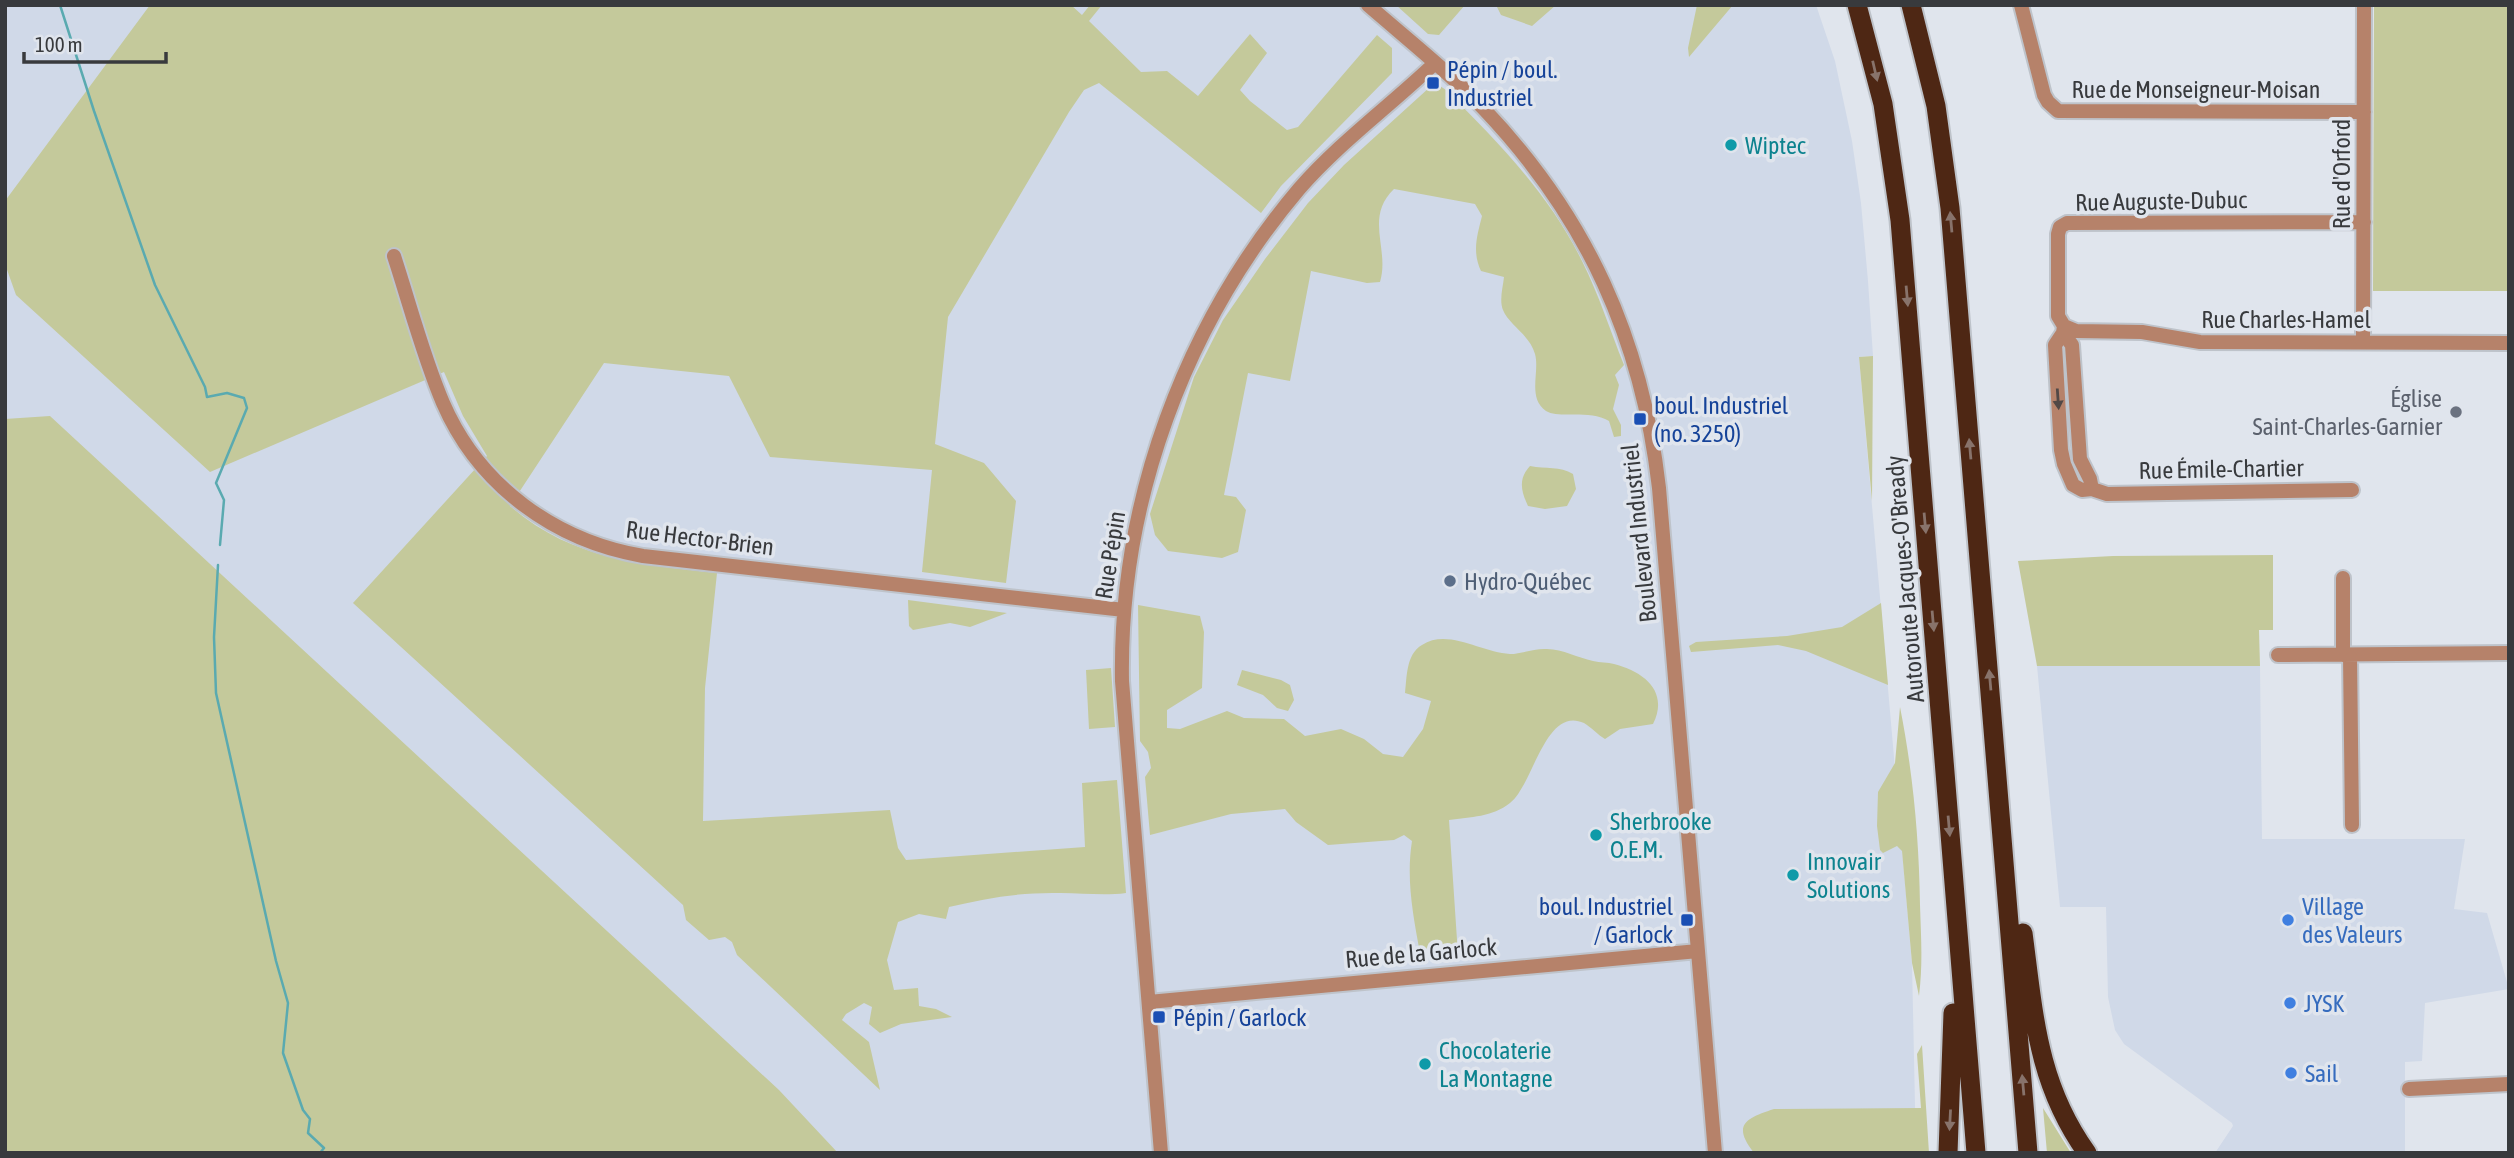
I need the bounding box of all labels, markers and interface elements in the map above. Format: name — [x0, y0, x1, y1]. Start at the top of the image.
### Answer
scale bar — [24, 21, 166, 65]
text: 100 m — [35, 32, 83, 56]
place label: Pépin / boul. Industriel — [1447, 56, 1558, 111]
one-way arrow — [1870, 60, 1881, 82]
marker: Pépin / boul. Industriel — [1425, 75, 1441, 91]
street label: Rue de Monseigneur-Moisan — [2072, 76, 2320, 103]
street label: Rue d'Orford — [2328, 119, 2355, 229]
place label: Wiptec — [1745, 132, 1806, 159]
marker: Wiptec — [1723, 137, 1739, 153]
street label: Rue Auguste-Dubuc — [2075, 186, 2247, 216]
one-way arrow — [1945, 211, 1956, 233]
one-way arrow — [1901, 285, 1912, 307]
street label: Rue Charles-Hamel — [2201, 306, 2371, 333]
place label: Église Saint-Charles-Garnier — [2252, 385, 2443, 440]
one-way arrow — [2053, 388, 2064, 410]
place label: boul. Industriel (no. 3250) — [1654, 392, 1789, 447]
marker: Église Saint-Charles-Garnier — [2448, 404, 2464, 420]
marker: boul. Industriel (no. 3250) — [1632, 411, 1648, 427]
one-way arrow — [1964, 438, 1975, 460]
street label: Boulevard Industriel — [1616, 442, 1662, 624]
street label: Autoroute Jacques-O'Bready — [1881, 454, 1929, 704]
street label: Rue Émile-Chartier — [2138, 454, 2304, 484]
street label: Rue Pépin — [1090, 509, 1130, 601]
one-way arrow — [1920, 512, 1931, 534]
street label: Rue Hector-Brien — [624, 516, 776, 560]
place label: Hydro-Québec — [1464, 568, 1591, 595]
marker: Hydro-Québec — [1442, 573, 1458, 589]
one-way arrow — [1928, 610, 1939, 632]
one-way arrow — [1984, 669, 1995, 691]
place label: Sherbrooke O.E.M. — [1610, 808, 1712, 863]
one-way arrow — [1944, 815, 1955, 837]
marker: Sherbrooke O.E.M. — [1588, 827, 1604, 843]
place label: Innovair Solutions — [1807, 848, 1890, 903]
marker: Innovair Solutions — [1785, 867, 1801, 883]
place label: boul. Industriel / Garlock — [1539, 893, 1674, 948]
place label: Village des Valeurs — [2302, 893, 2402, 948]
marker: boul. Industriel / Garlock — [1679, 912, 1695, 928]
marker: Village des Valeurs — [2280, 912, 2296, 928]
street label: Rue de la Garlock — [1344, 933, 1498, 973]
place label: JYSK — [2304, 990, 2344, 1017]
marker: JYSK — [2282, 995, 2298, 1011]
place label: Pépin / Garlock — [1173, 1004, 1307, 1031]
marker: Pépin / Garlock — [1151, 1009, 1167, 1025]
place label: Chocolaterie La Montagne — [1439, 1037, 1553, 1092]
marker: Chocolaterie La Montagne — [1417, 1056, 1433, 1072]
place label: Sail — [2305, 1060, 2339, 1087]
marker: Sail — [2283, 1065, 2299, 1081]
one-way arrow — [2017, 1074, 2028, 1096]
one-way arrow — [1944, 1109, 1955, 1131]

